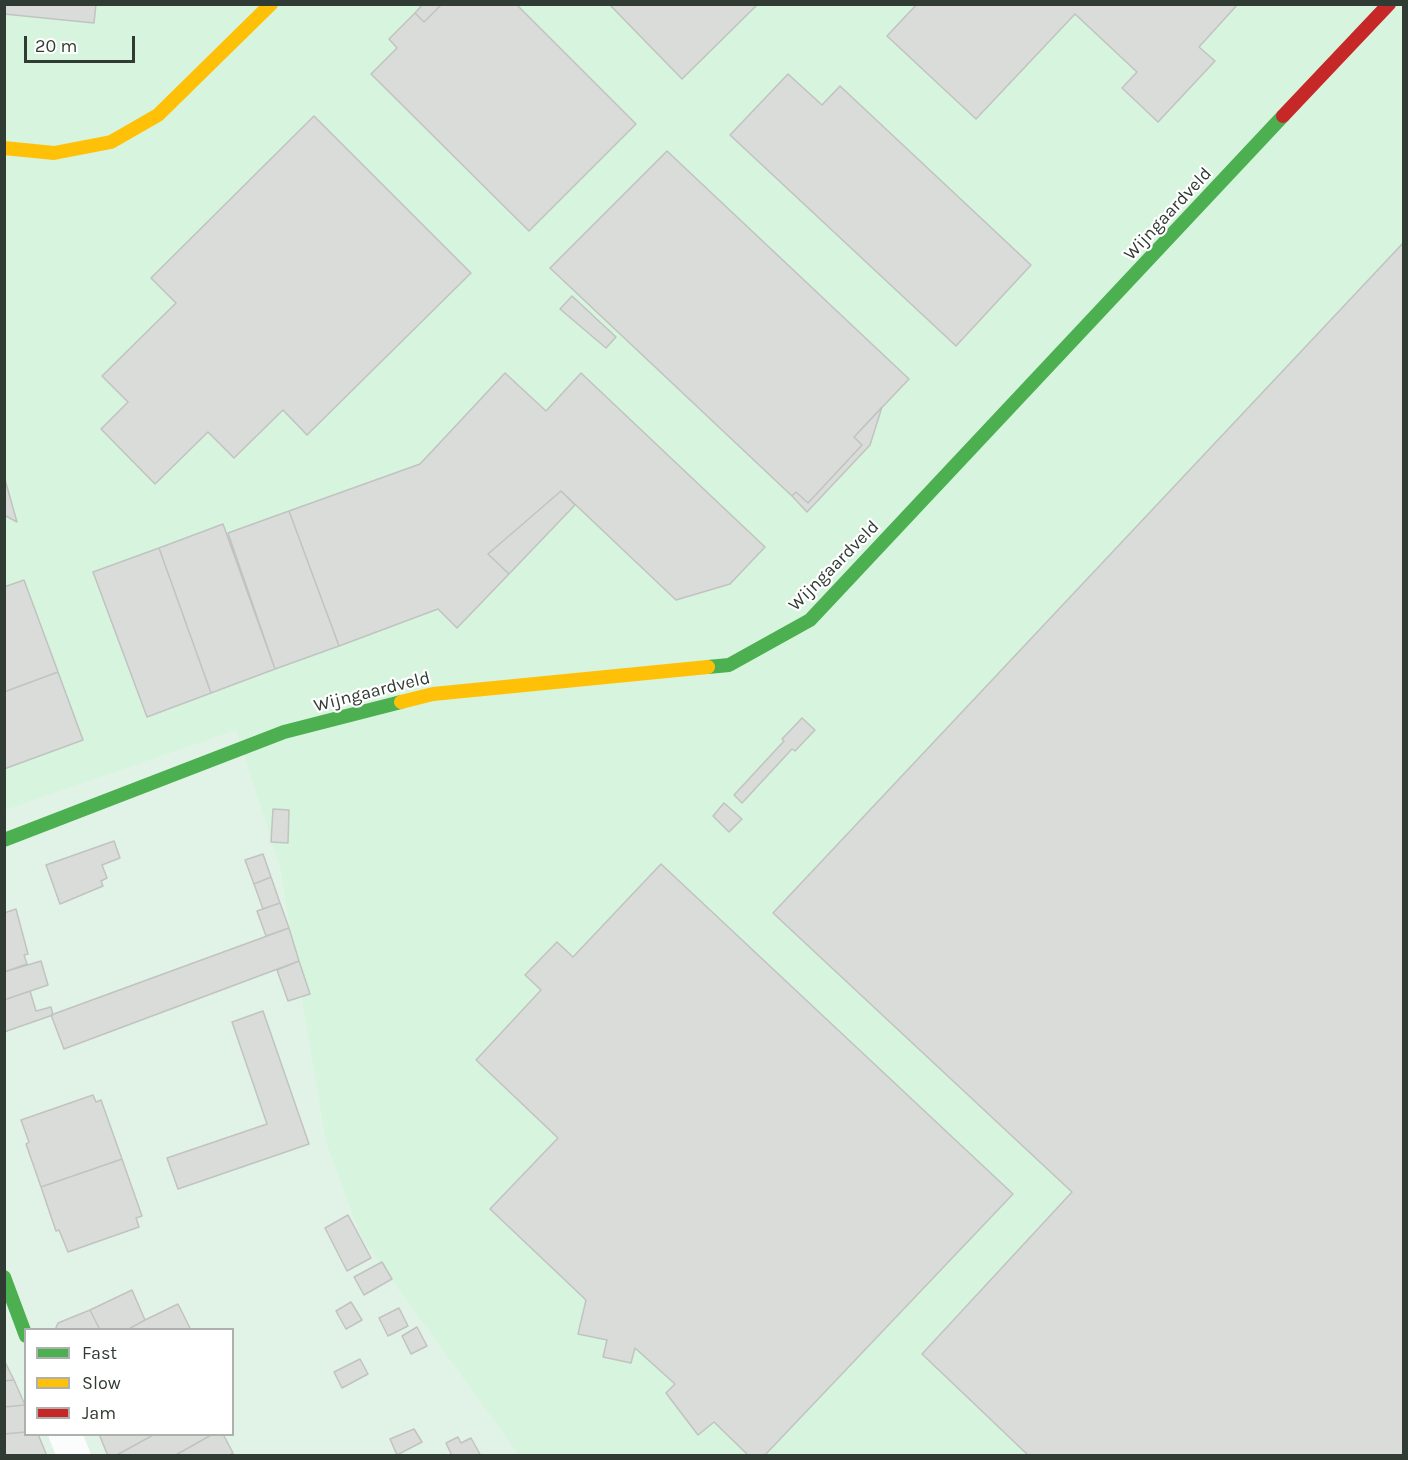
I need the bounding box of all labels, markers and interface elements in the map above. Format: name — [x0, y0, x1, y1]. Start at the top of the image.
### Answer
scale bar — [27, 24, 138, 62]
text: 20 m — [35, 35, 77, 57]
street label: Wijngaardveld — [1119, 163, 1217, 265]
street label: Wijngaardveld — [784, 516, 884, 616]
street label: Wijngaardveld — [312, 667, 432, 717]
legend — [24, 1328, 234, 1436]
text: Fast — [82, 1342, 117, 1364]
text: Slow — [82, 1372, 121, 1394]
text: Jam — [82, 1402, 116, 1424]

